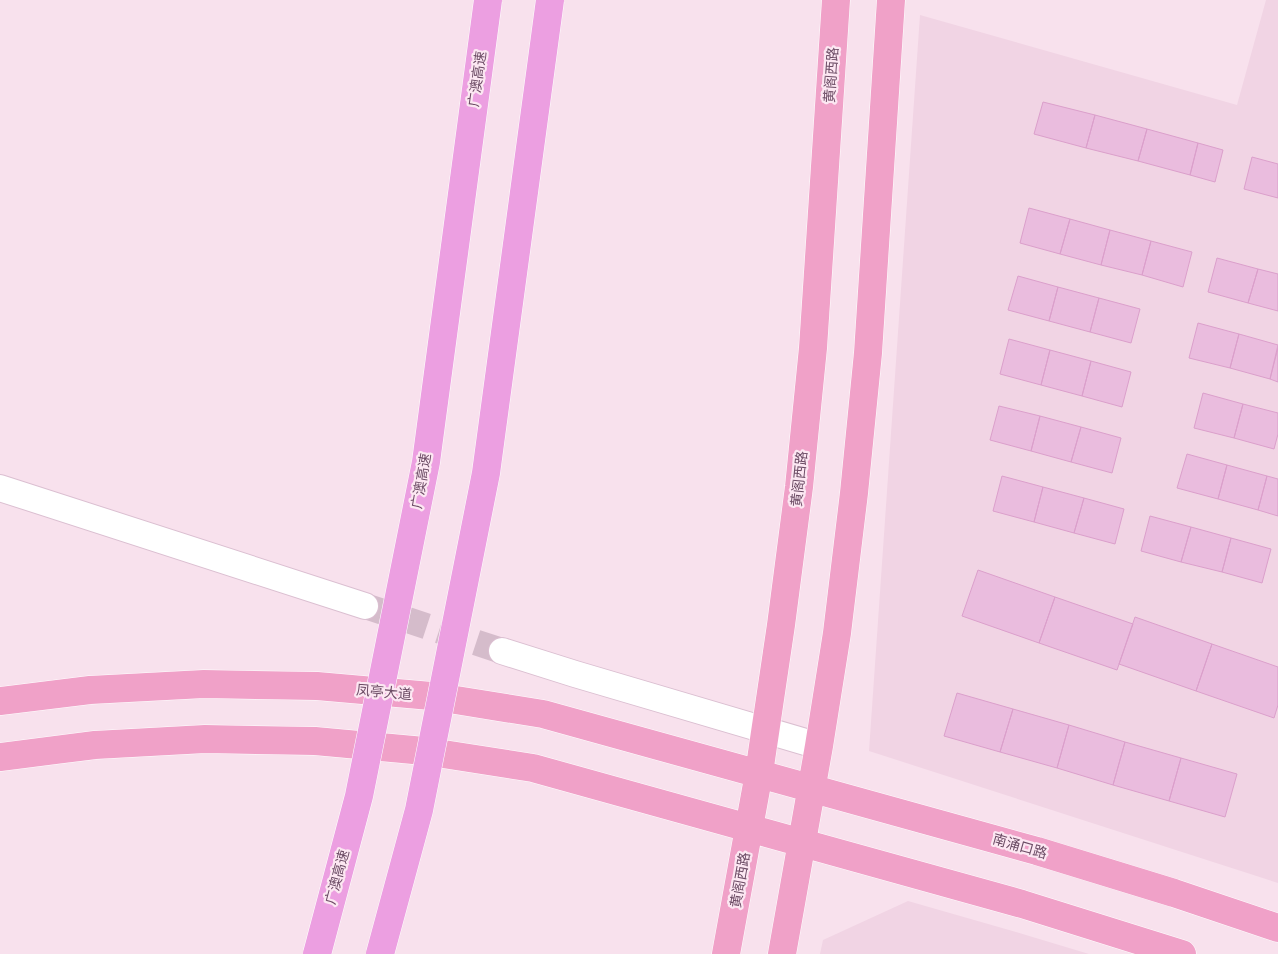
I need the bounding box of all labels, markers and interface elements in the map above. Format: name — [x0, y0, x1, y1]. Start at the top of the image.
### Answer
street label: 黄阁西路 — [820, 46, 842, 104]
street label: 广澳高速 — [464, 50, 490, 108]
street label: 黄阁西路 — [787, 450, 811, 508]
street label: 广澳高速 — [407, 452, 435, 510]
street label: 凤亭大道 — [355, 681, 413, 703]
street label: 南涌口路 — [991, 830, 1049, 862]
street label: 广澳高速 — [321, 848, 353, 906]
street label: 黄阁西路 — [726, 851, 754, 909]

